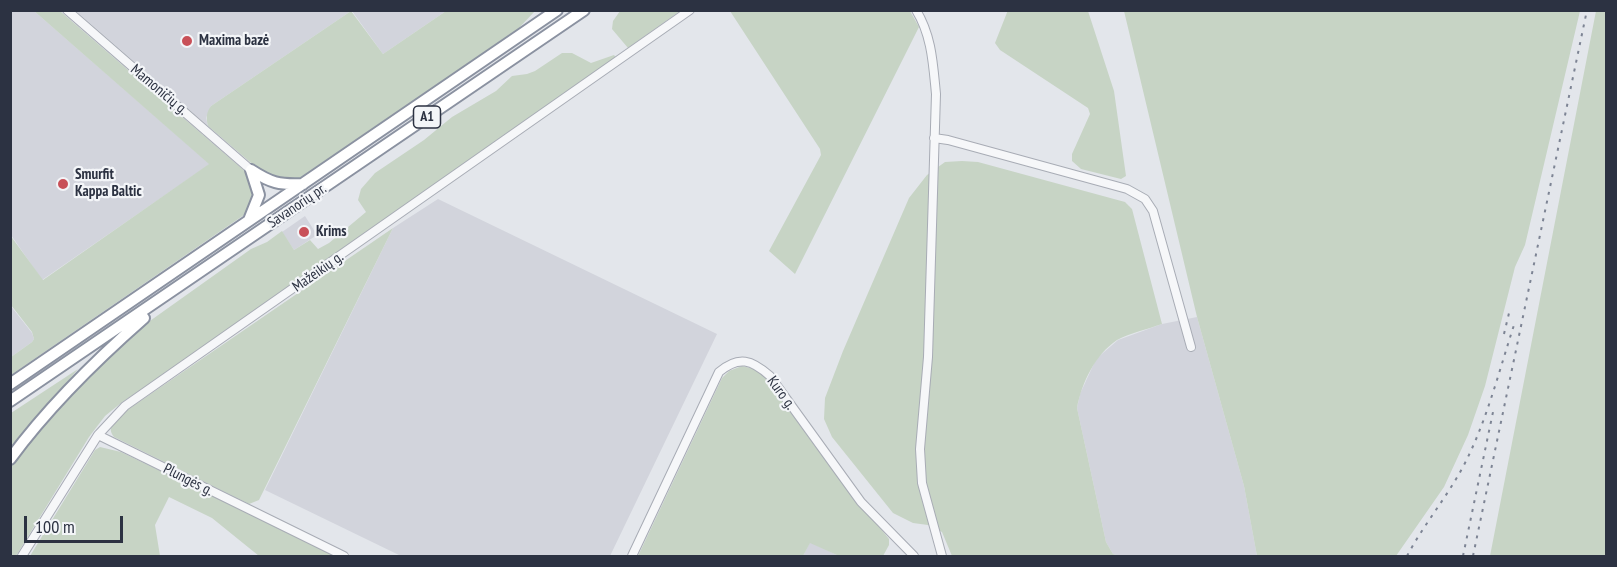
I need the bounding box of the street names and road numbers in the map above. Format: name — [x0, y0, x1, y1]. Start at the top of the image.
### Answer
street label: Mamoničių g. — [127, 61, 191, 119]
road number: A1 — [414, 106, 440, 128]
street label: Savanorių pr. — [264, 180, 330, 232]
street label: Mažeikių g. — [289, 248, 347, 296]
street label: Kuro g. — [763, 373, 799, 413]
street label: Plungės g. — [160, 460, 216, 500]

